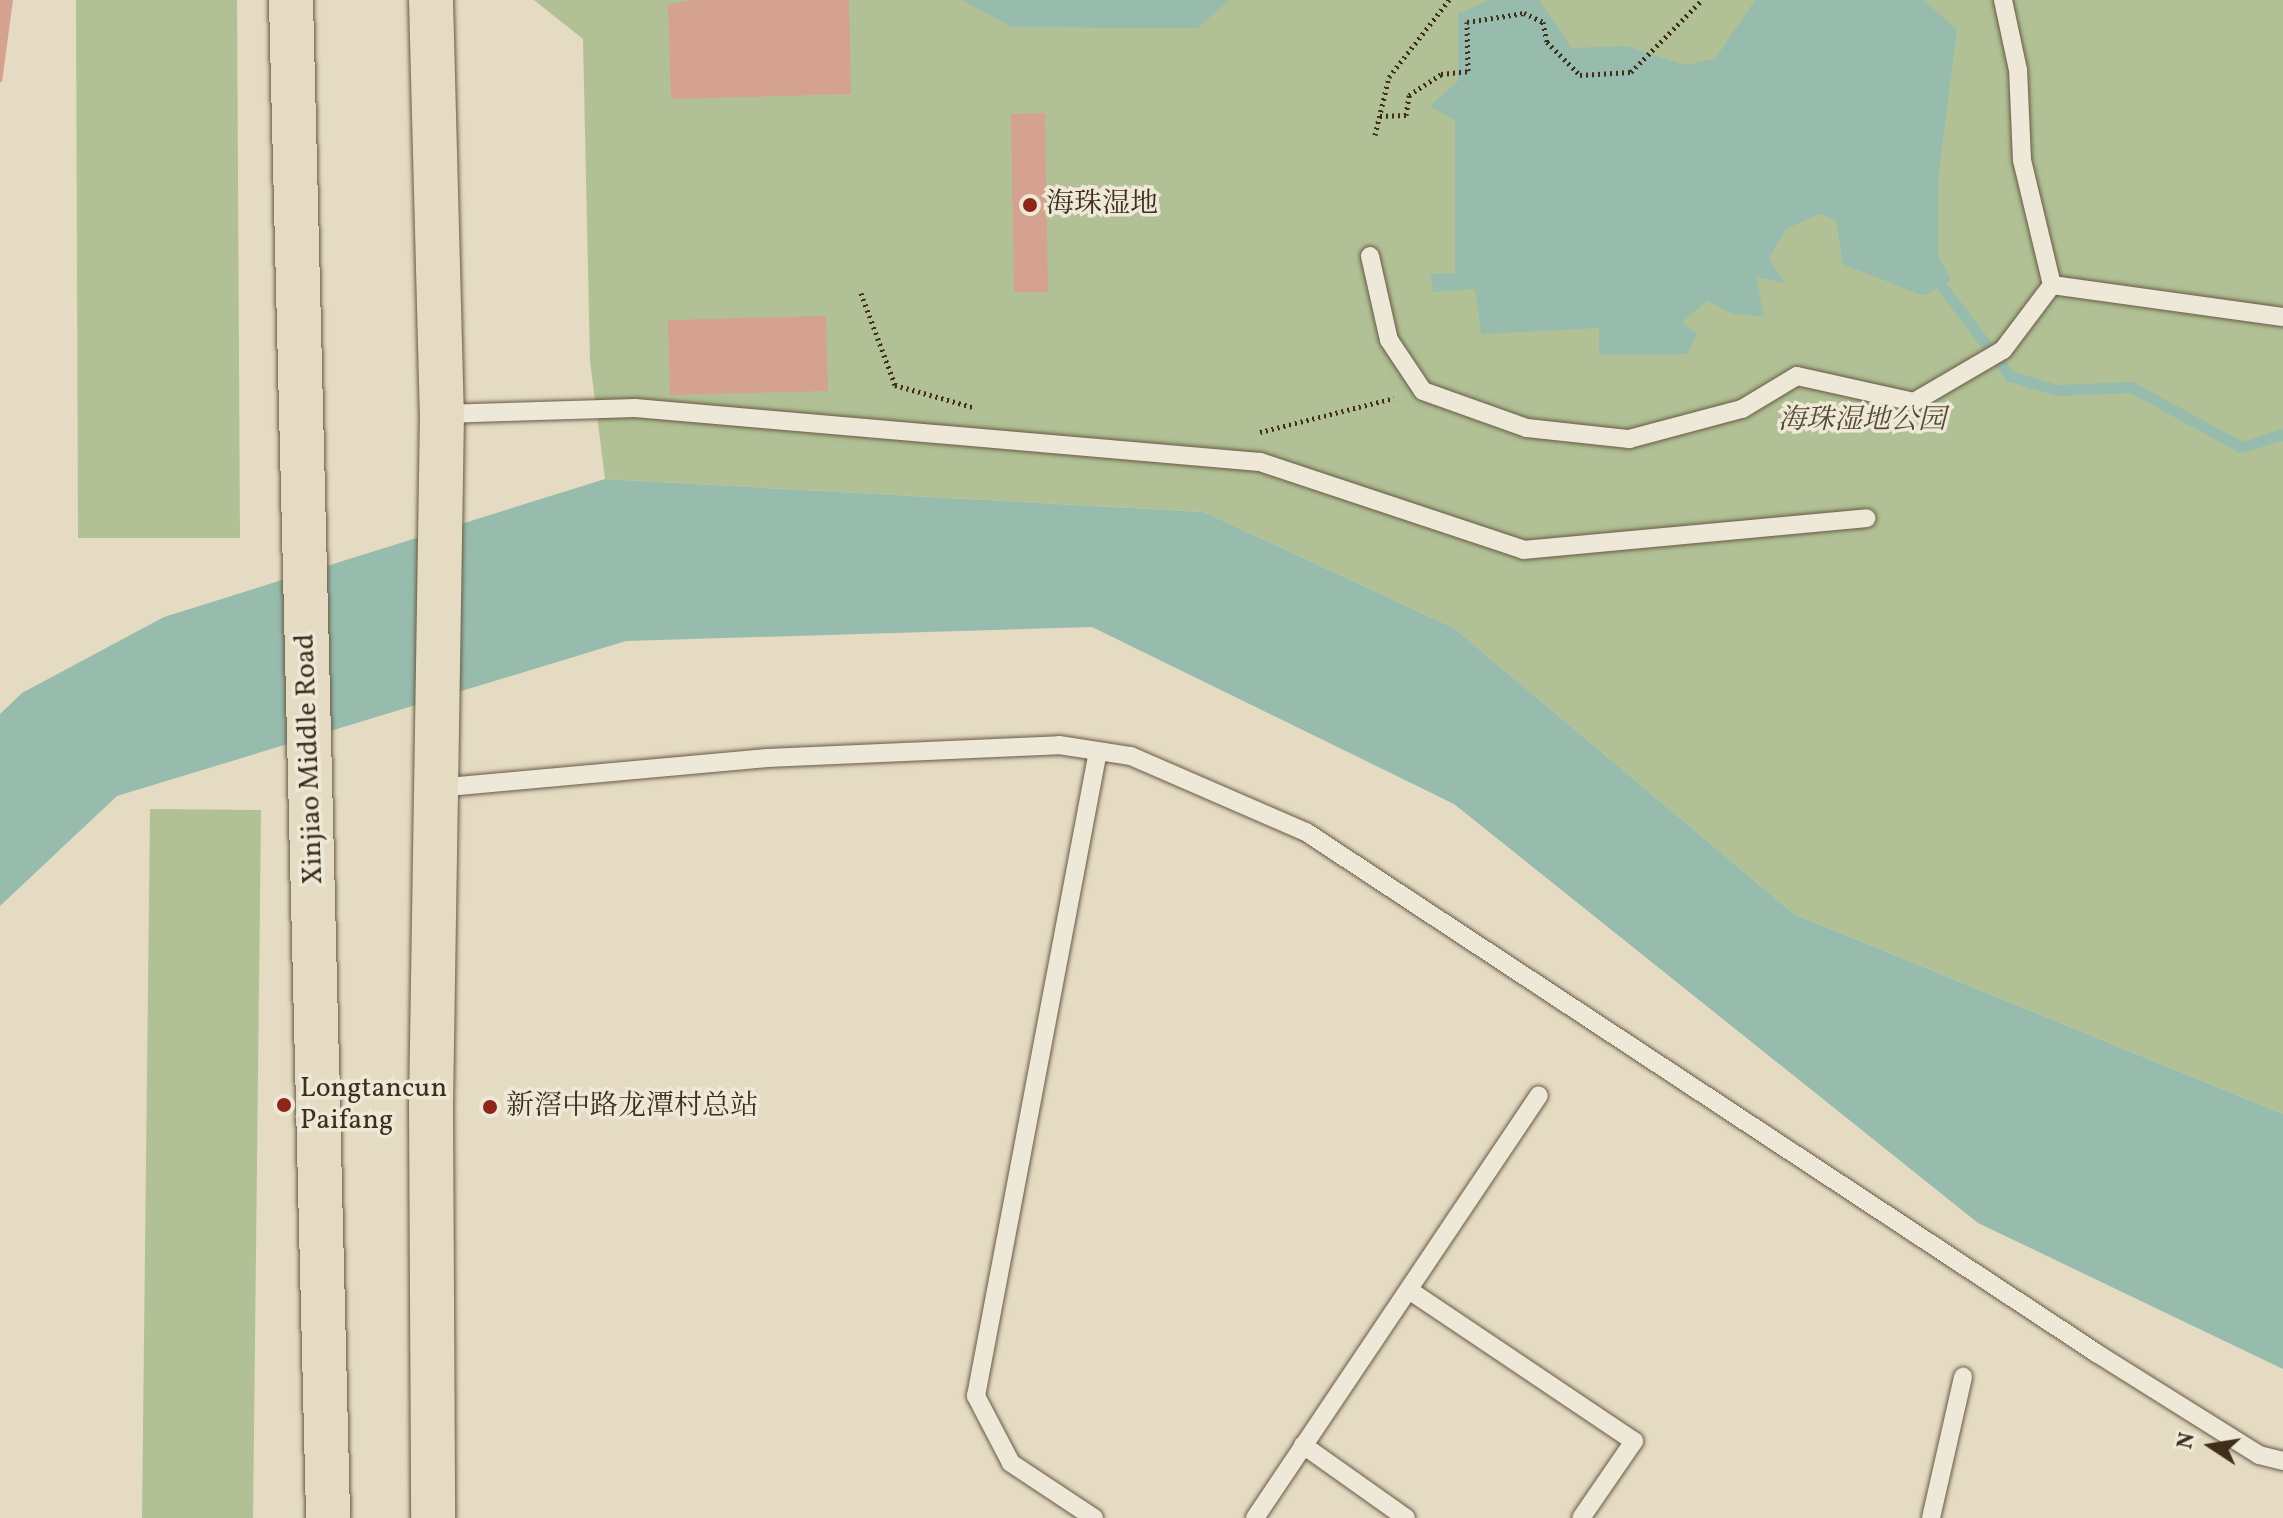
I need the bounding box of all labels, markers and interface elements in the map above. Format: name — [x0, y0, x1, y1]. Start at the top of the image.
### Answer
place label: 海珠湿地 — [1046, 188, 1158, 222]
marker: 海珠湿地 — [1021, 196, 1039, 214]
park label: 海珠湿地公园 — [1778, 404, 1946, 438]
street label: Xinjiao Middle Road — [289, 633, 331, 885]
place label: Longtancun Paifang — [300, 1072, 447, 1138]
place label: 新滘中路龙潭村总站 — [506, 1090, 758, 1124]
marker: Longtancun Paifang — [275, 1096, 293, 1114]
marker: 新滘中路龙潭村总站 — [481, 1098, 499, 1116]
north arrow — [2171, 1406, 2251, 1486]
text: N — [2170, 1430, 2204, 1452]

